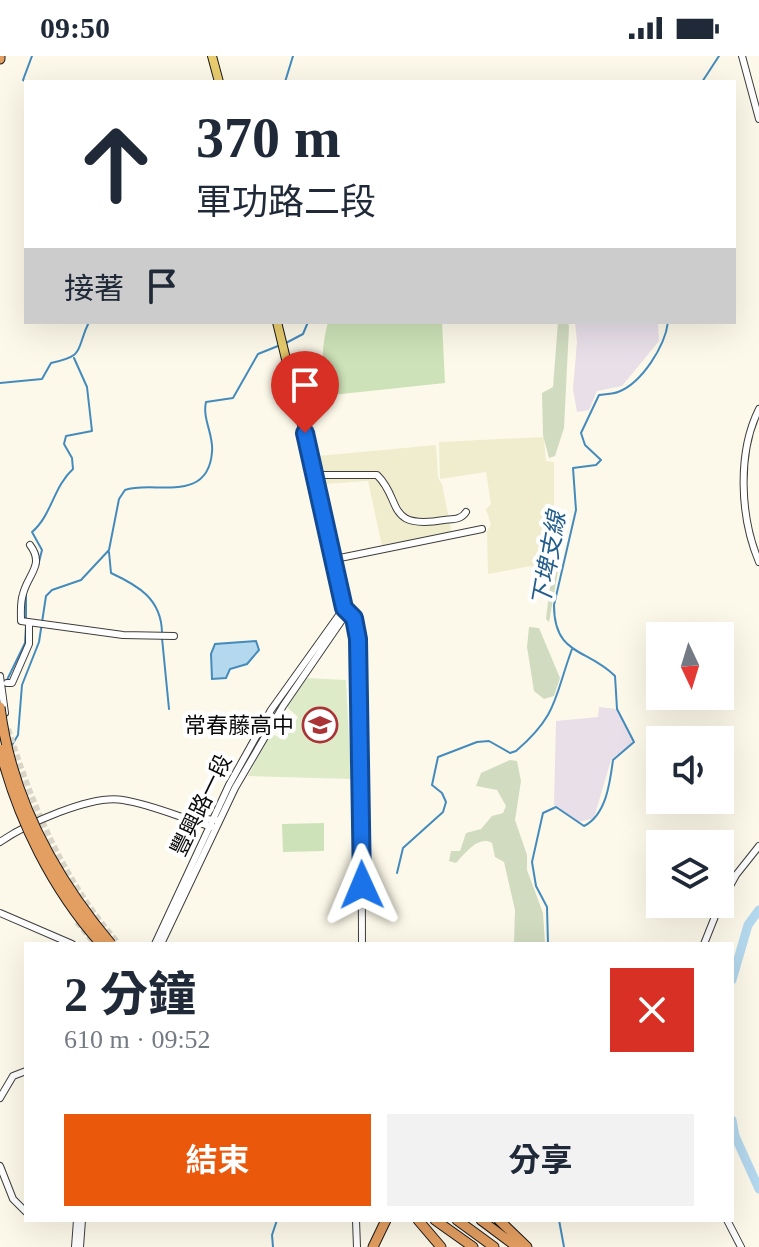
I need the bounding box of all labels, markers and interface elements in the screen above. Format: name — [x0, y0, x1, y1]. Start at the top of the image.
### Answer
text: 09:50 — [40, 11, 110, 44]
text: 370 m — [196, 107, 341, 169]
icon: ahead — [64, 112, 168, 216]
text: 軍功路二段 — [196, 182, 376, 222]
icon: arrive — [140, 264, 184, 308]
text: 接著 — [64, 272, 124, 305]
pin — [271, 351, 339, 433]
icon: arrive — [283, 363, 327, 407]
water label: 下埤支線 — [528, 507, 571, 609]
north arrow — [646, 622, 734, 710]
map controls — [646, 622, 734, 918]
school or university icon: 常春藤高中 — [301, 706, 339, 744]
place label: 常春藤高中 — [184, 713, 294, 738]
button: sound — [646, 726, 734, 814]
street label: 豐興路一段 — [166, 750, 236, 860]
button: layers — [646, 830, 734, 918]
position arrow — [320, 843, 404, 927]
text: 2 分鐘 — [64, 968, 196, 1021]
button: close — [610, 968, 694, 1052]
text: 610 m · 09:52 — [64, 1025, 211, 1054]
button: 結束 — [64, 1114, 371, 1206]
button: 分享 — [387, 1114, 694, 1206]

